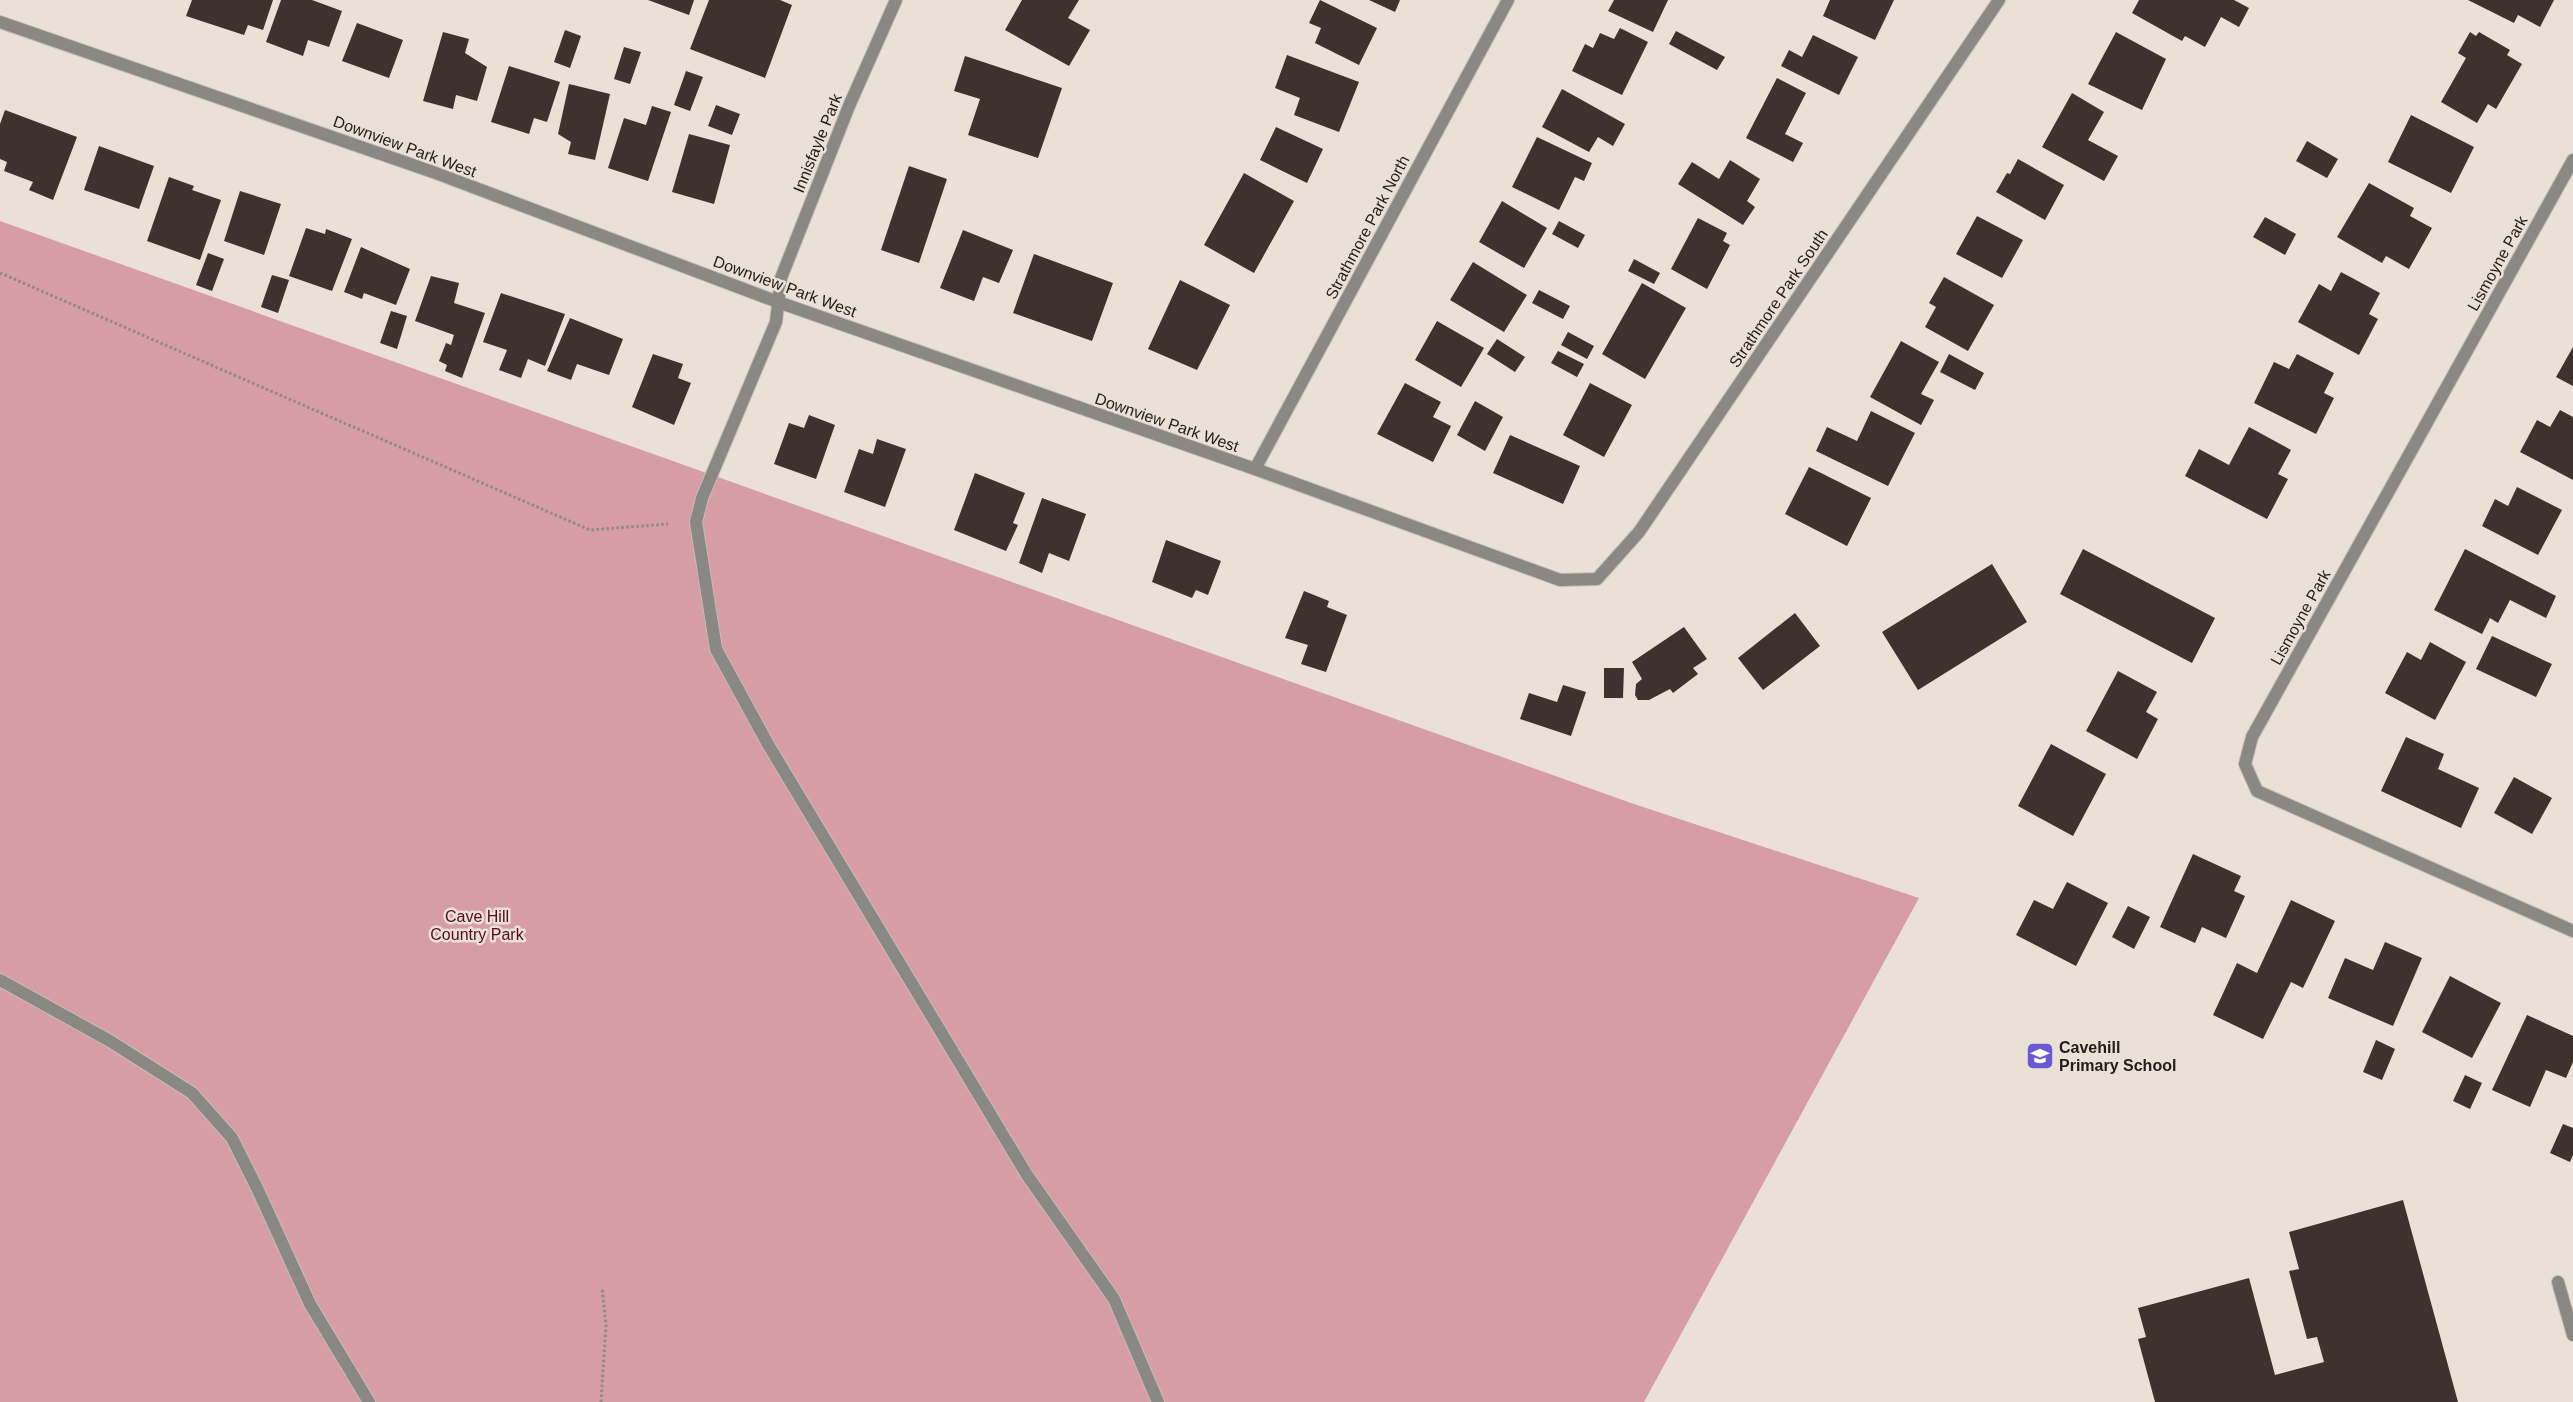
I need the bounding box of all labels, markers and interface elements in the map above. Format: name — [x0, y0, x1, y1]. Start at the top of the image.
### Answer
street label: Innisfayle Park — [790, 90, 845, 195]
street label: Downview Park West — [331, 113, 479, 180]
street label: Strathmore Park North — [1322, 153, 1413, 302]
street label: Lismoyne Park — [2464, 212, 2531, 314]
street label: Strathmore Park South — [1726, 226, 1831, 370]
street label: Downview Park West — [711, 253, 859, 320]
street label: Downview Park West — [1093, 390, 1241, 455]
street label: Lismoyne Park — [2267, 566, 2334, 668]
park label: Cave Hill Country Park — [430, 908, 525, 943]
place label: Cavehill Primary School — [2059, 1039, 2176, 1074]
school or university icon: Cavehill Primary School — [2025, 1041, 2055, 1071]

